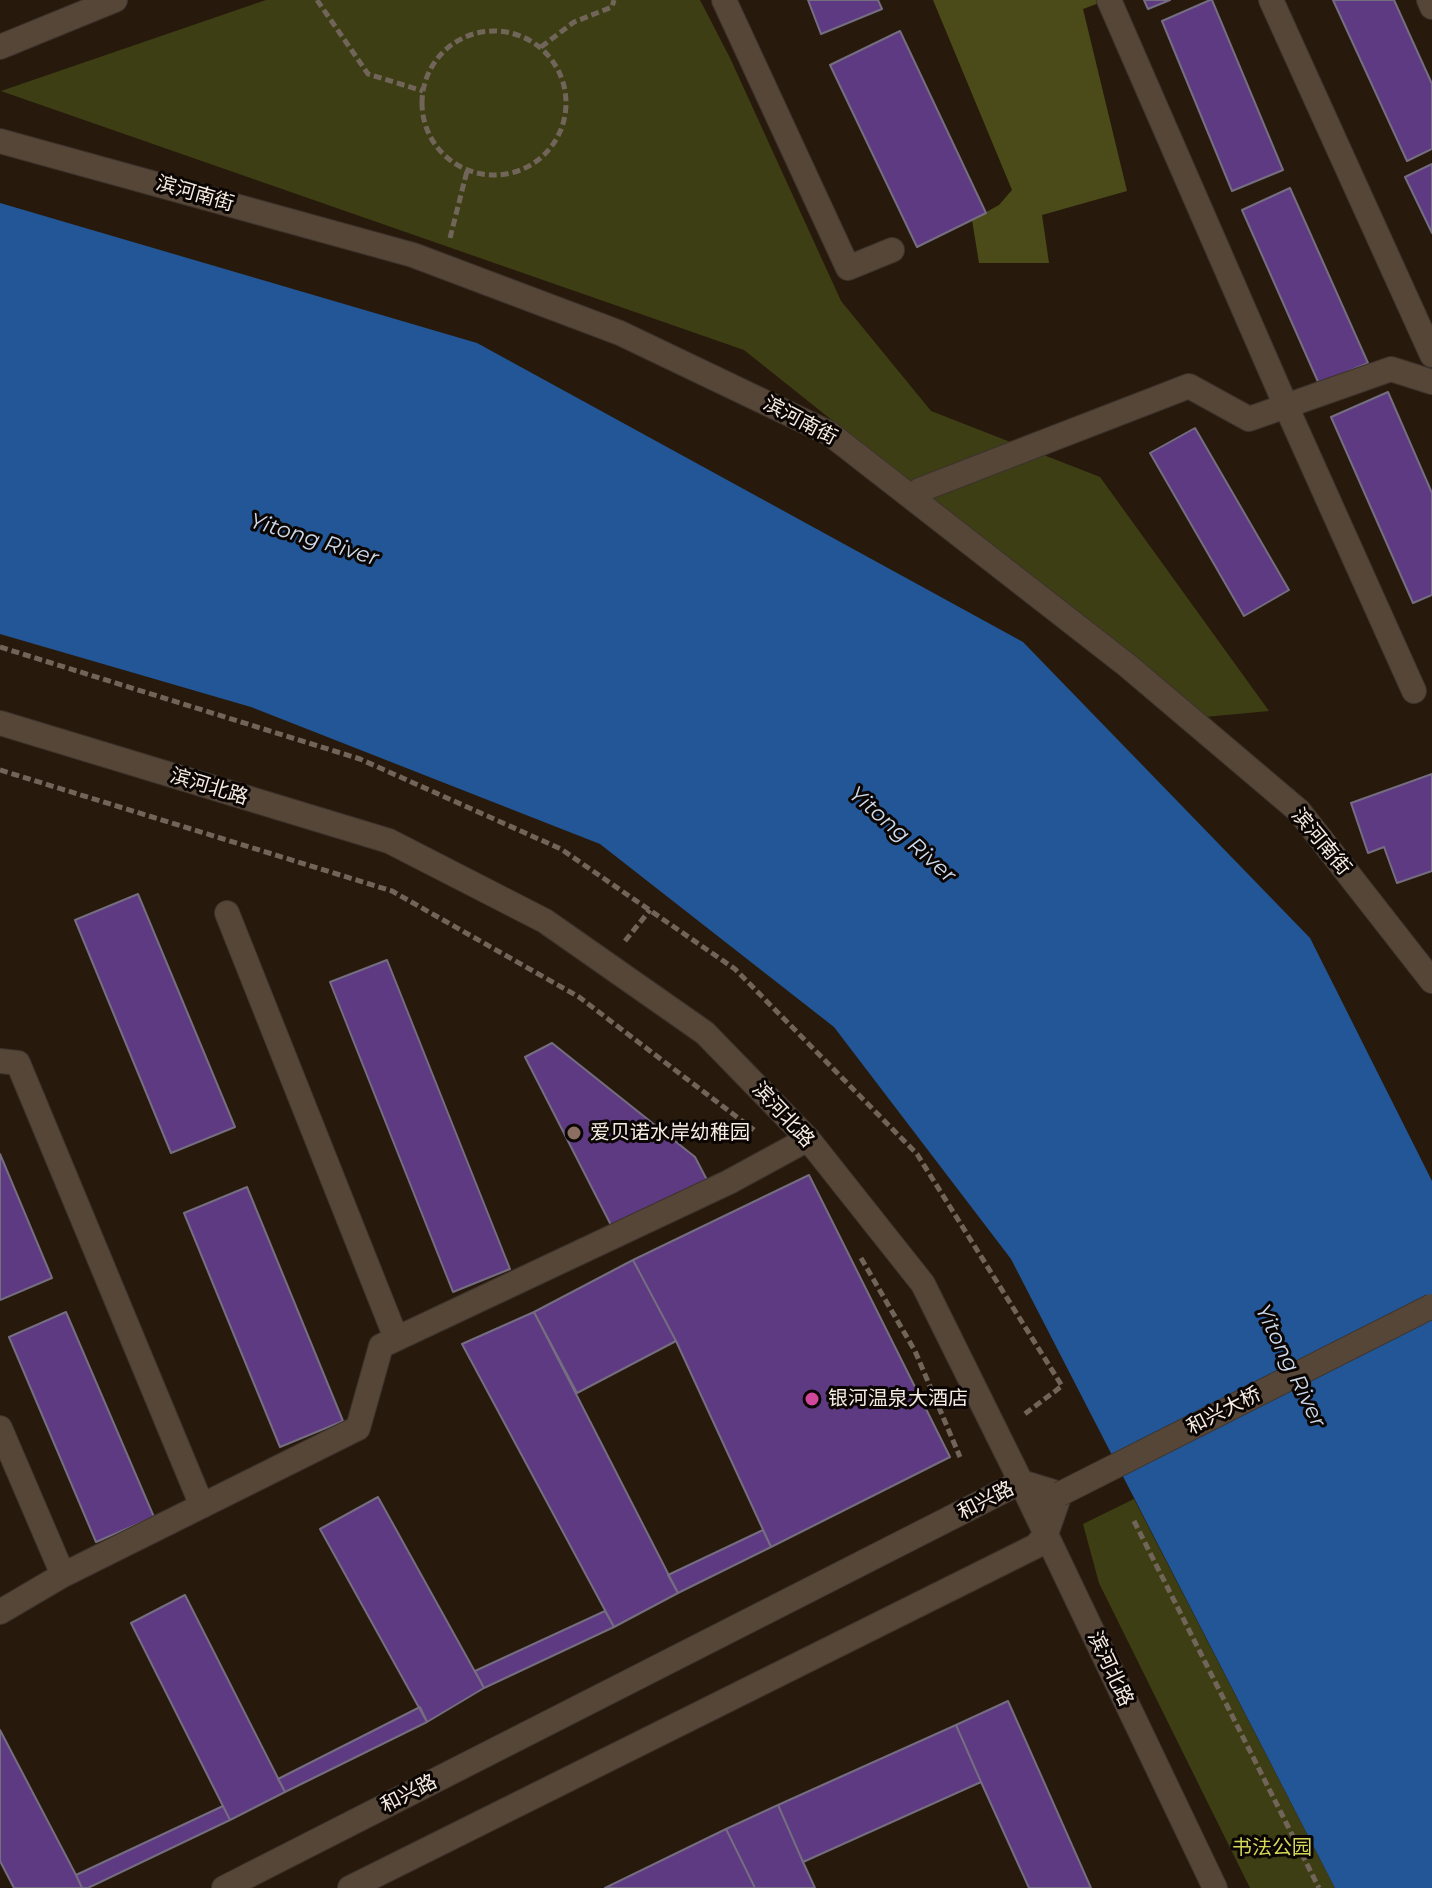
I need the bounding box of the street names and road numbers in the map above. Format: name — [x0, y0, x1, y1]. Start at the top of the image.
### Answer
street label: 滨河南街 — [153, 171, 237, 217]
street label: 滨河南街 — [759, 392, 841, 450]
street label: 滨河北路 — [167, 764, 251, 810]
street label: 滨河南街 — [1286, 804, 1356, 880]
street label: 滨河北路 — [747, 1078, 819, 1152]
street label: 和兴大桥 — [1183, 1382, 1265, 1440]
street label: 和兴路 — [954, 1477, 1018, 1525]
street label: 滨河北路 — [1082, 1628, 1138, 1710]
street label: 和兴路 — [377, 1770, 441, 1818]

